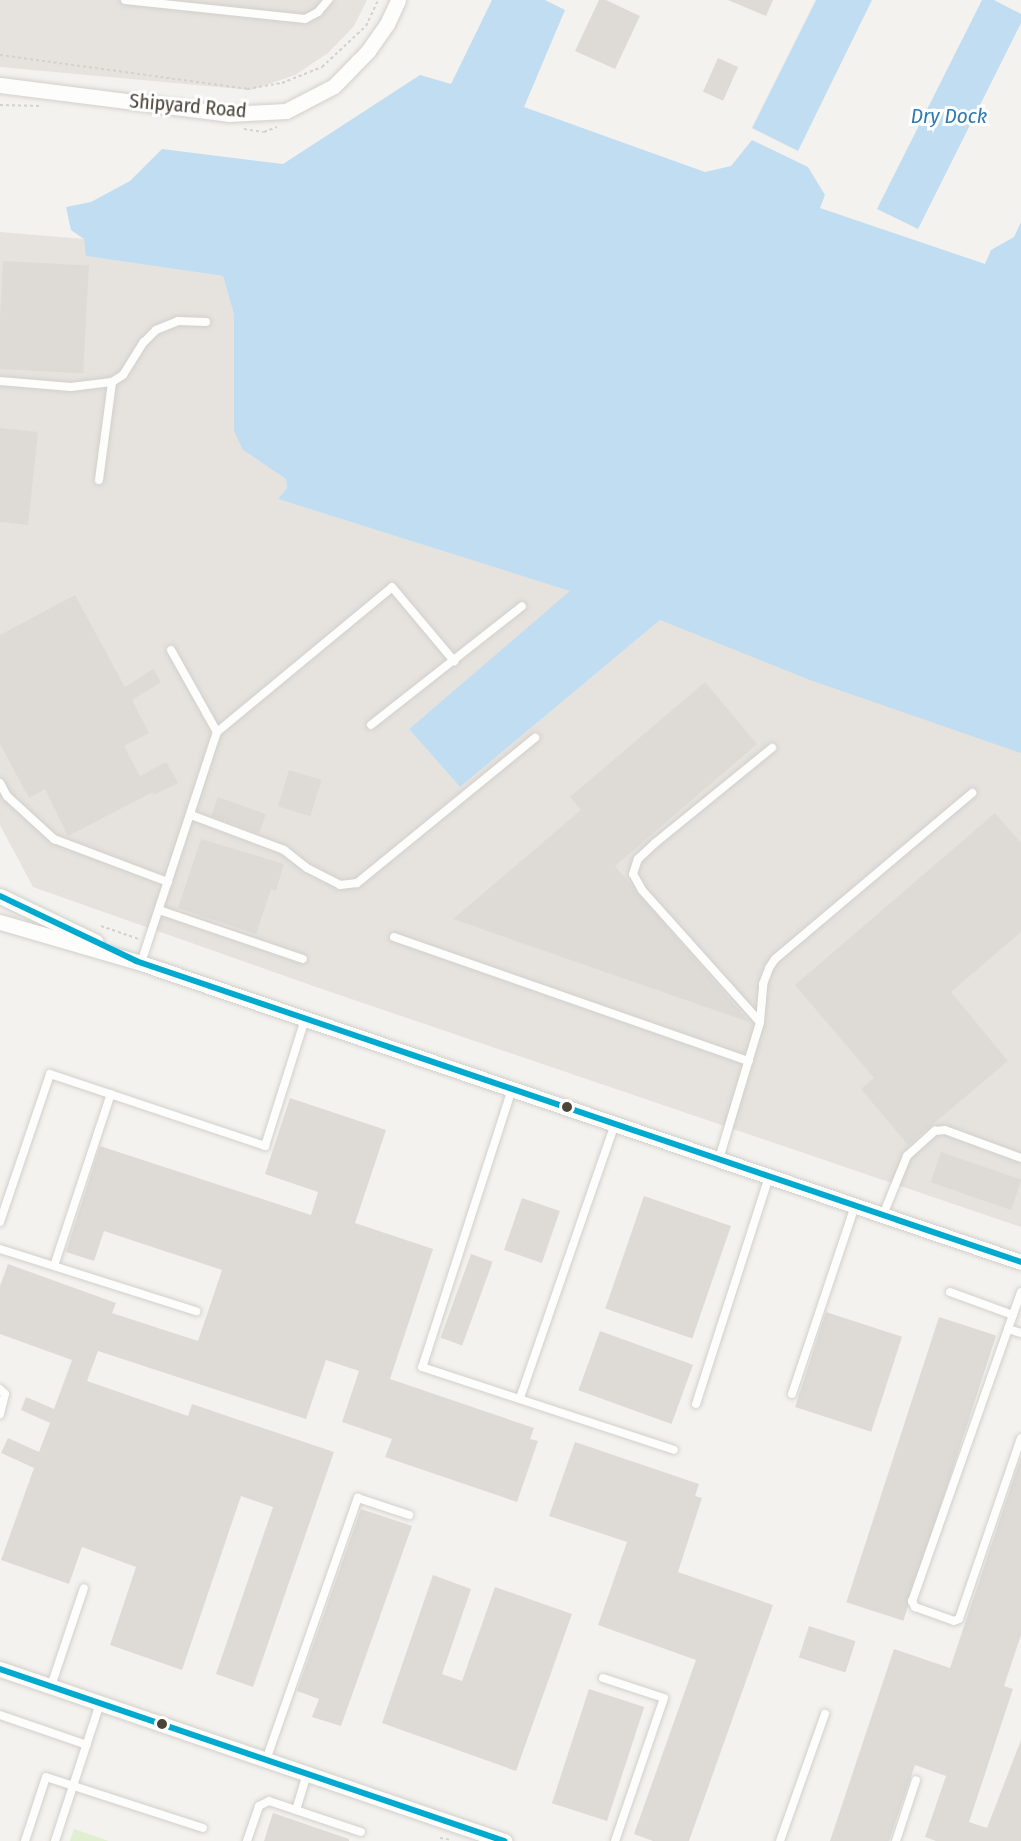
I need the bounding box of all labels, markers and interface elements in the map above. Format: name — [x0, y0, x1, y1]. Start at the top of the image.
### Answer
street label: Shipyard Road — [128, 89, 248, 123]
water label: Dry Dock — [911, 103, 987, 129]
unlabelled marker — [561, 1101, 573, 1113]
unlabelled marker — [156, 1718, 168, 1730]

